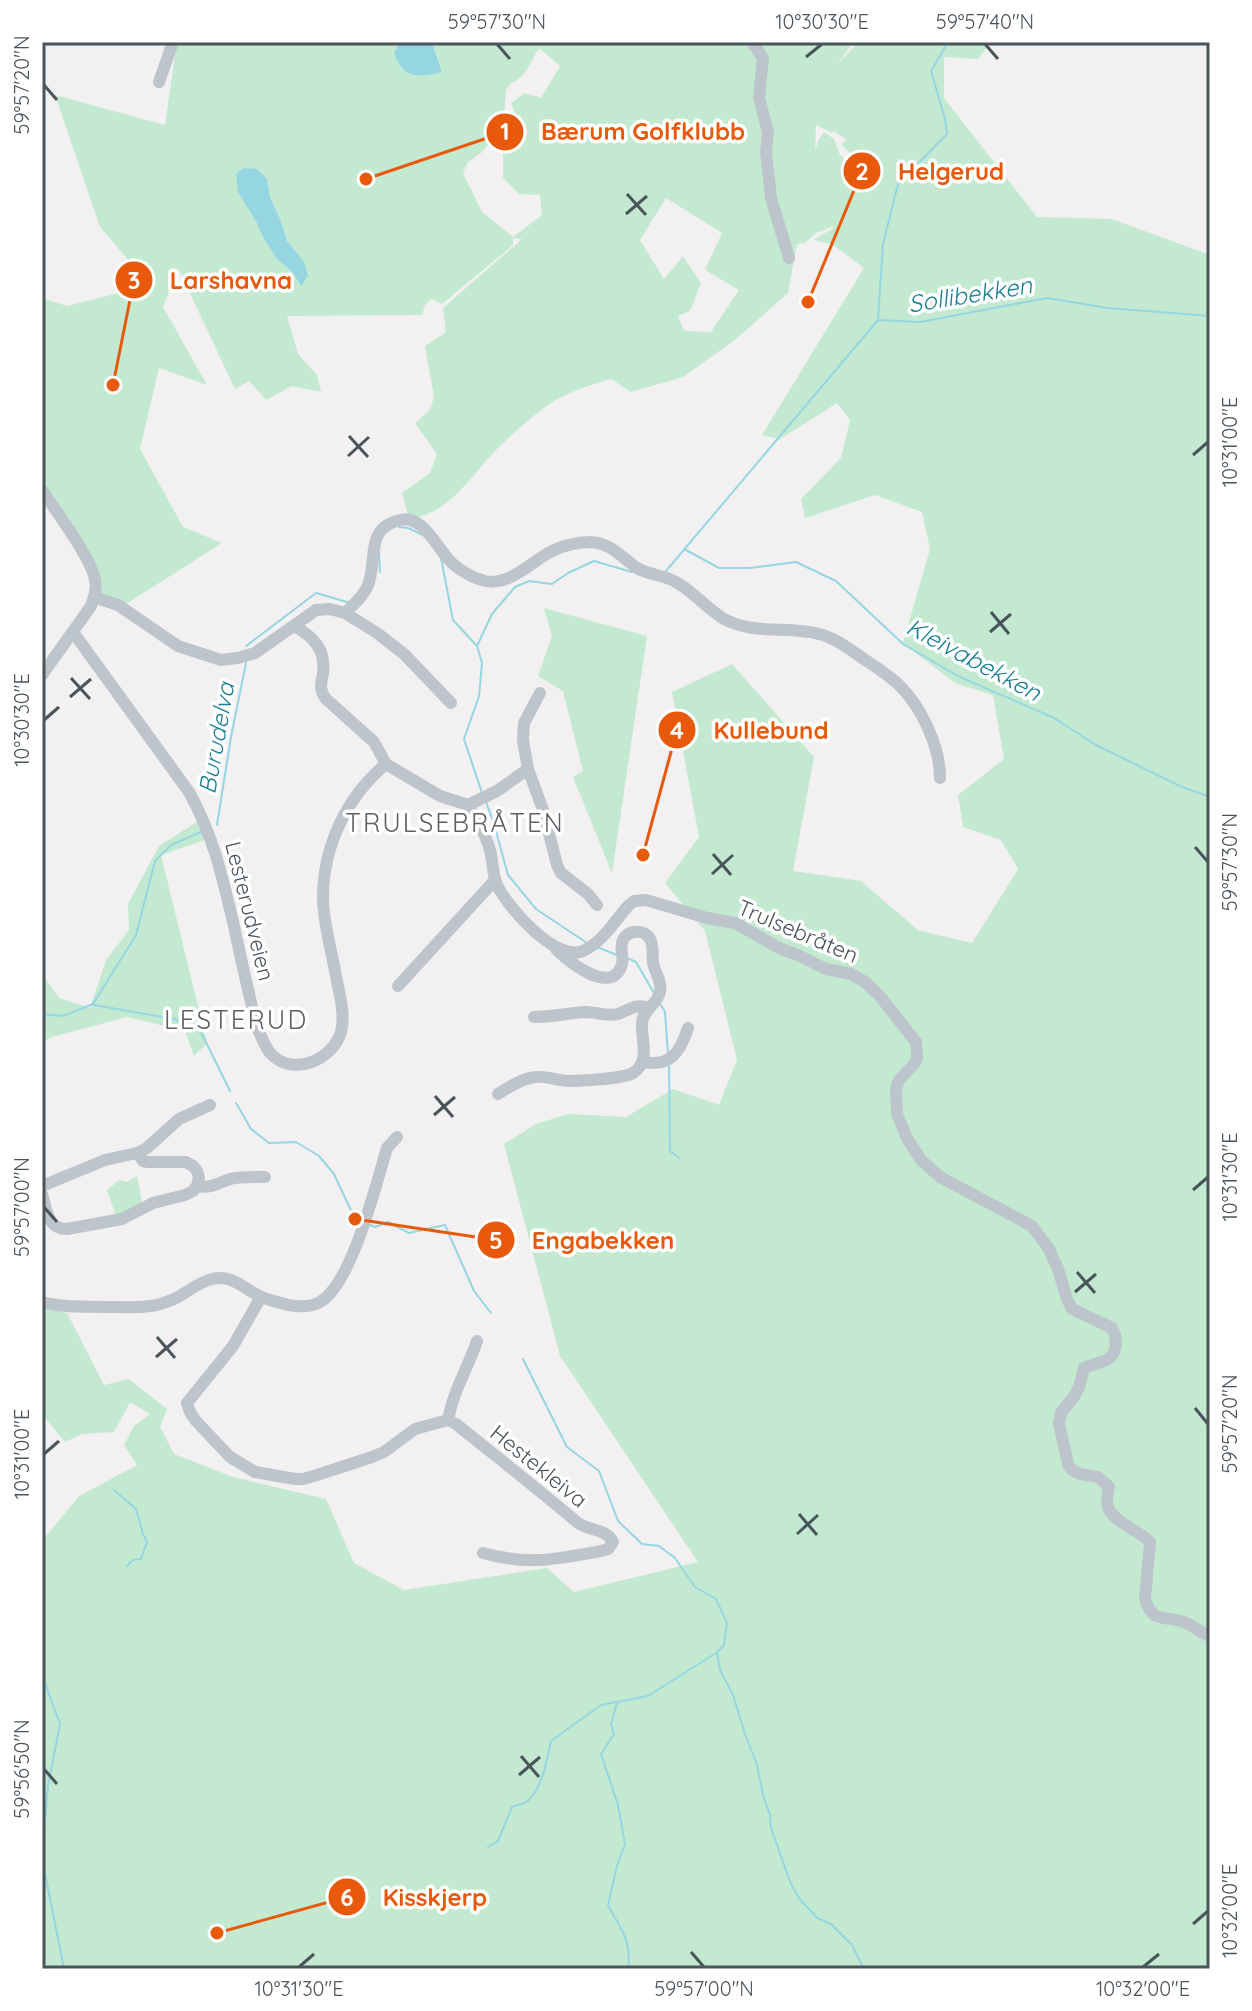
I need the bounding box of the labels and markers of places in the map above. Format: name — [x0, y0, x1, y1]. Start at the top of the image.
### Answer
callout: Bærum Golfklubb — [485, 108, 761, 156]
callout: Helgerud — [842, 147, 1020, 195]
callout: Larshavna — [114, 256, 308, 304]
callout: Kullebund — [657, 706, 844, 754]
callout: Engabekken — [476, 1216, 690, 1264]
callout: Kisskjerp — [327, 1873, 503, 1921]

